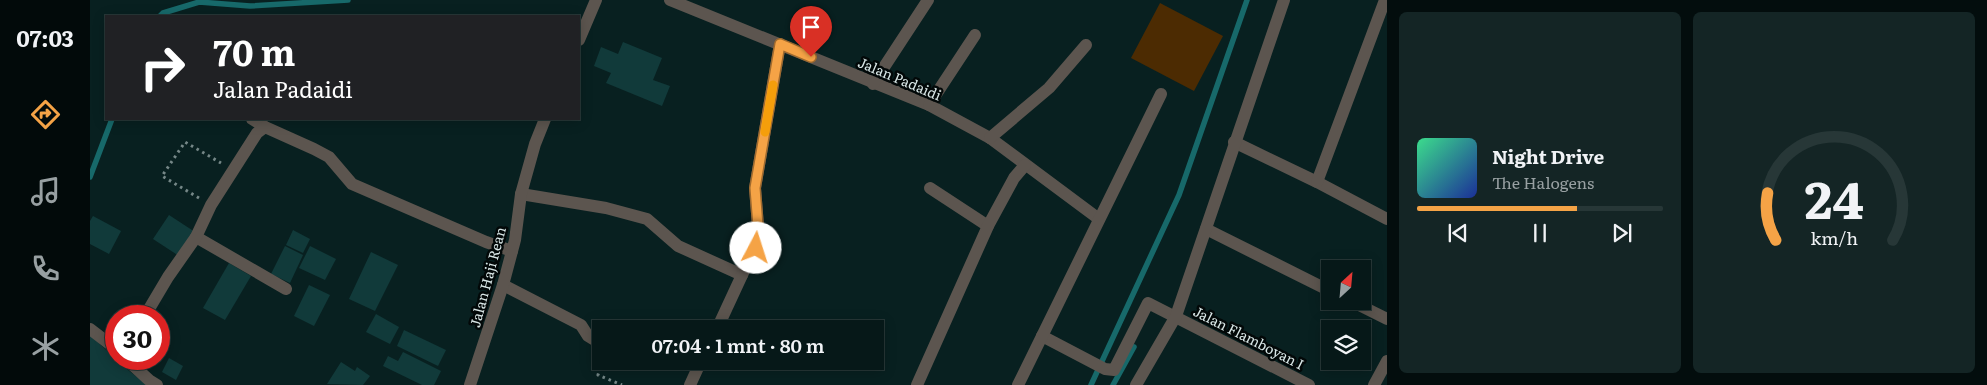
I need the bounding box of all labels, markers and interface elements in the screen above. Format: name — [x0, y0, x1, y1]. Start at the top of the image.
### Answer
pin — [790, 6, 832, 57]
icon: arrive — [797, 13, 825, 41]
text: 07:03 — [16, 21, 74, 54]
text: 70 m — [213, 25, 295, 77]
icon: right — [130, 35, 195, 100]
street label: Jalan Padaidi — [855, 51, 945, 105]
text: Jalan Padaidi — [213, 72, 353, 105]
icon: directions — [28, 97, 63, 132]
text: Night Drive — [1492, 142, 1604, 170]
text: 24 — [1804, 157, 1864, 235]
text: The Halogens — [1492, 170, 1594, 194]
icon: music — [28, 174, 63, 209]
icon: previous — [1444, 219, 1472, 247]
icon: pause — [1526, 219, 1554, 247]
icon: next — [1608, 219, 1636, 247]
position arrow — [729, 221, 781, 273]
street label: Jalan Haji Rean — [464, 224, 510, 330]
text: km/h — [1810, 224, 1858, 251]
icon: phone — [28, 251, 63, 286]
north arrow — [1321, 260, 1371, 310]
map controls — [1321, 260, 1371, 370]
street label: Jalan Flamboyan I — [1190, 300, 1308, 374]
speed limit sign: 30 — [105, 305, 170, 370]
button: layers — [1321, 320, 1371, 370]
icon: climate — [28, 329, 63, 364]
text: 07:04 · 1 mnt · 80 m — [651, 331, 825, 359]

